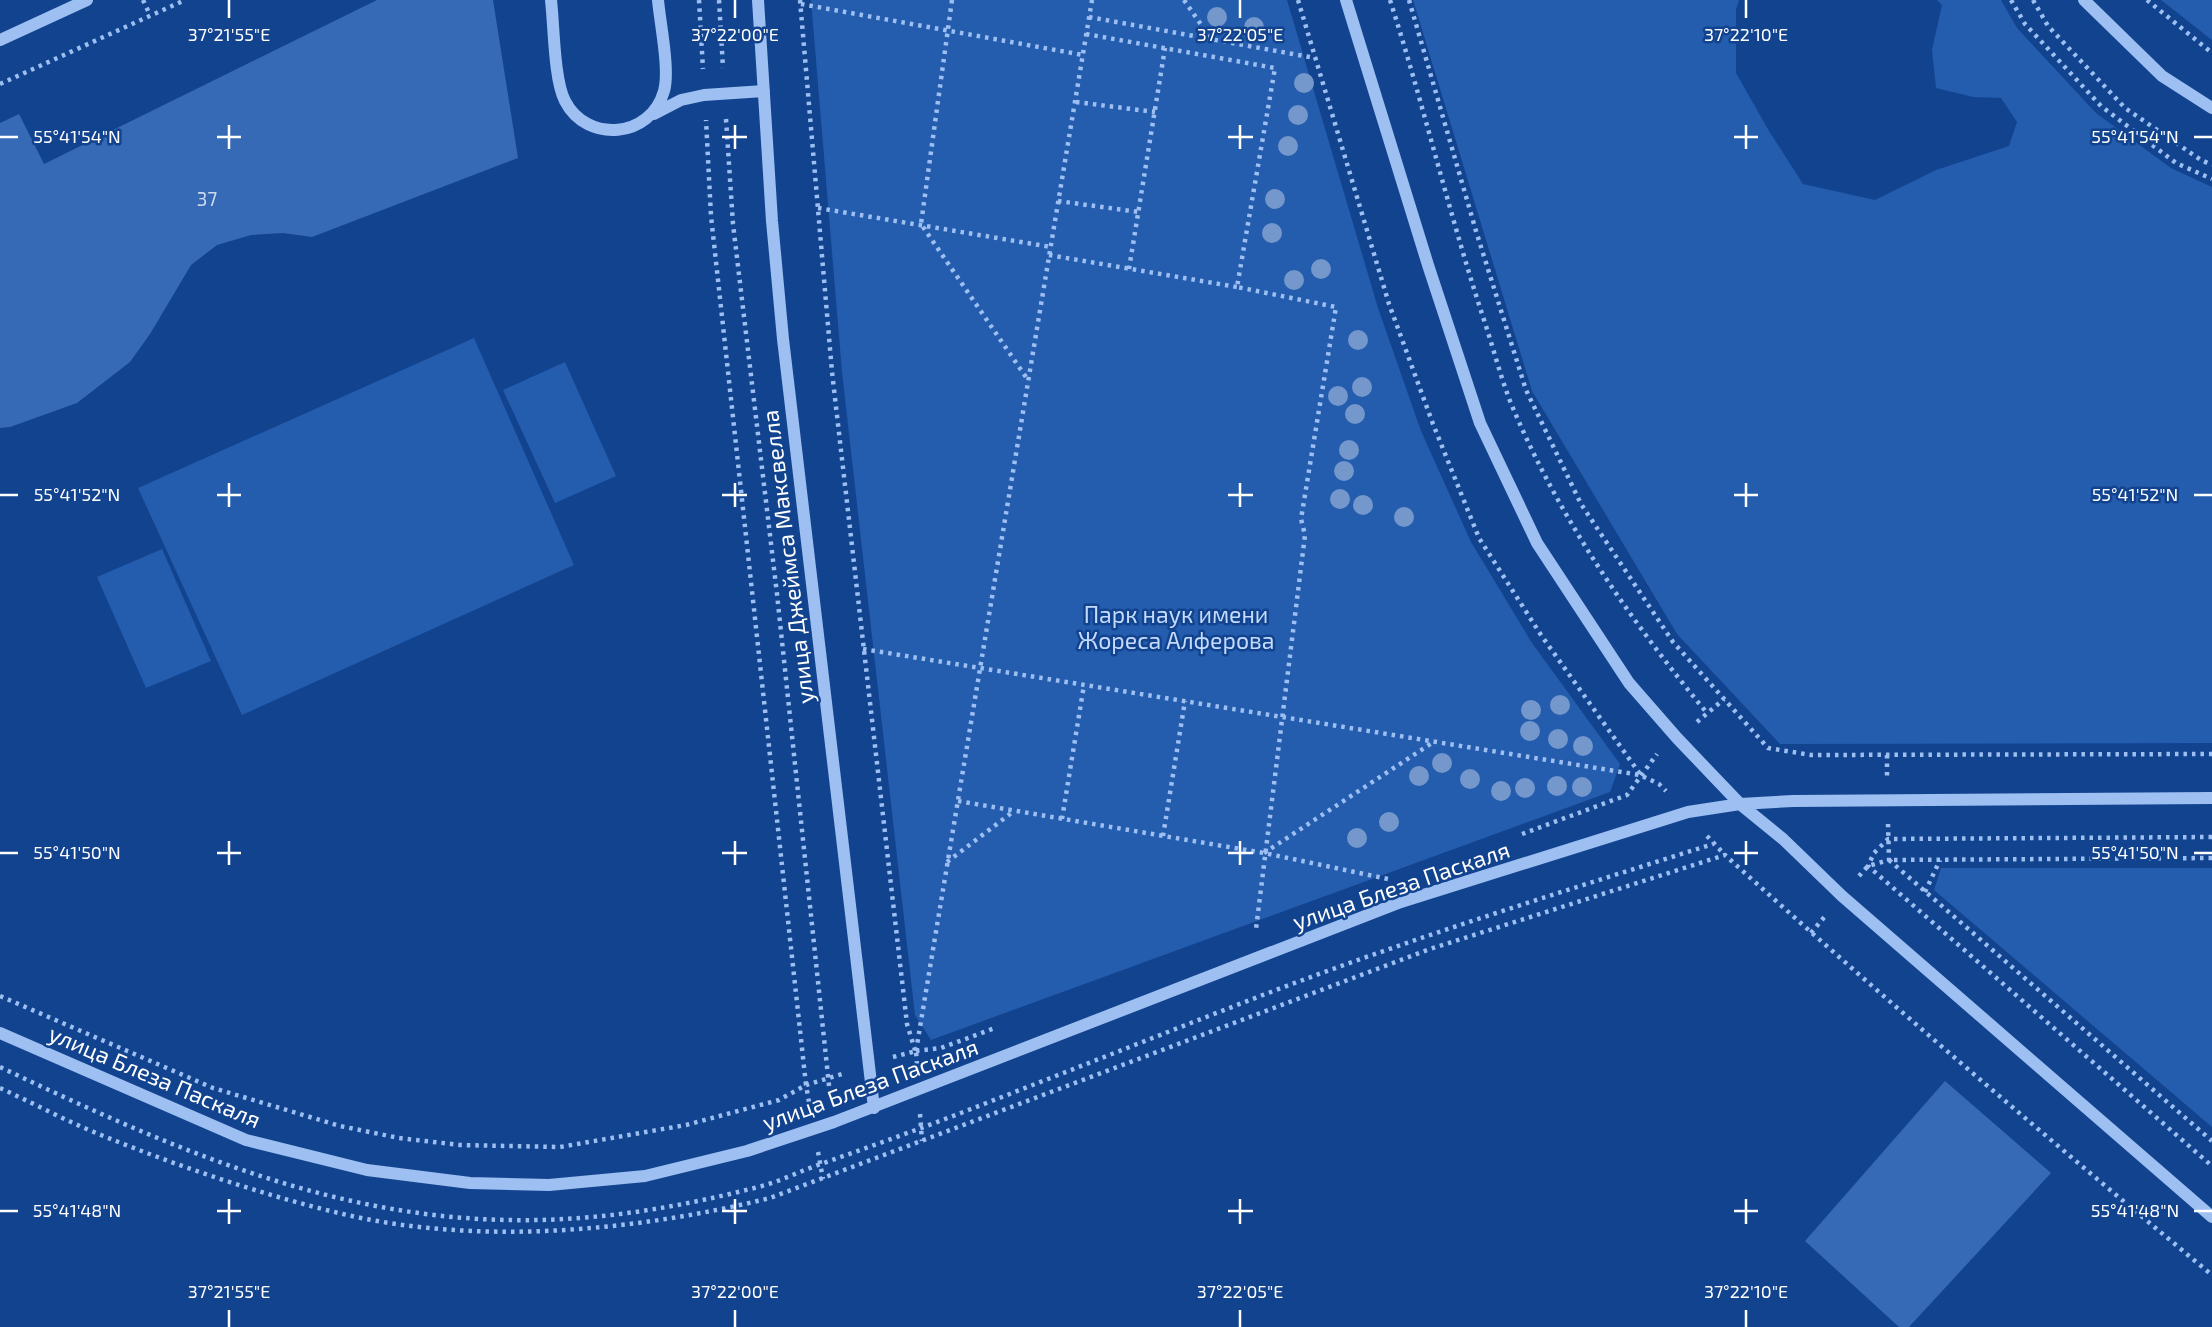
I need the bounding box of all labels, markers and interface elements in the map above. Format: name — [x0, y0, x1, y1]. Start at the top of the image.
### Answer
text: 37°21'55"E — [188, 23, 270, 45]
text: 37°22'00"E — [691, 23, 779, 45]
text: 37°22'05"E — [1197, 23, 1283, 45]
text: 37°22'10"E — [1704, 23, 1788, 45]
text: 55°41'54"N — [33, 125, 121, 147]
text: 55°41'54"N — [2091, 125, 2179, 147]
house number: 37 — [197, 187, 217, 210]
street label: улица Джеймса Максвелла — [755, 408, 820, 705]
text: 55°41'52"N — [34, 483, 120, 505]
text: 55°41'52"N — [2092, 483, 2178, 505]
park label: Парк наук имени Жореса Алферова — [1078, 600, 1275, 654]
street label: улица Блеза Паскаля — [1289, 835, 1513, 936]
text: 55°41'50"N — [33, 841, 121, 863]
text: 55°41'50"N — [2091, 841, 2179, 863]
street label: улица Блеза Паскаля — [44, 1019, 265, 1134]
street label: улица Блеза Паскаля — [758, 1032, 982, 1137]
text: 55°41'48"N — [33, 1199, 121, 1221]
text: 55°41'48"N — [2091, 1199, 2179, 1221]
text: 37°21'55"E — [188, 1280, 270, 1302]
text: 37°22'00"E — [691, 1280, 779, 1302]
text: 37°22'05"E — [1197, 1280, 1283, 1302]
text: 37°22'10"E — [1704, 1280, 1788, 1302]

